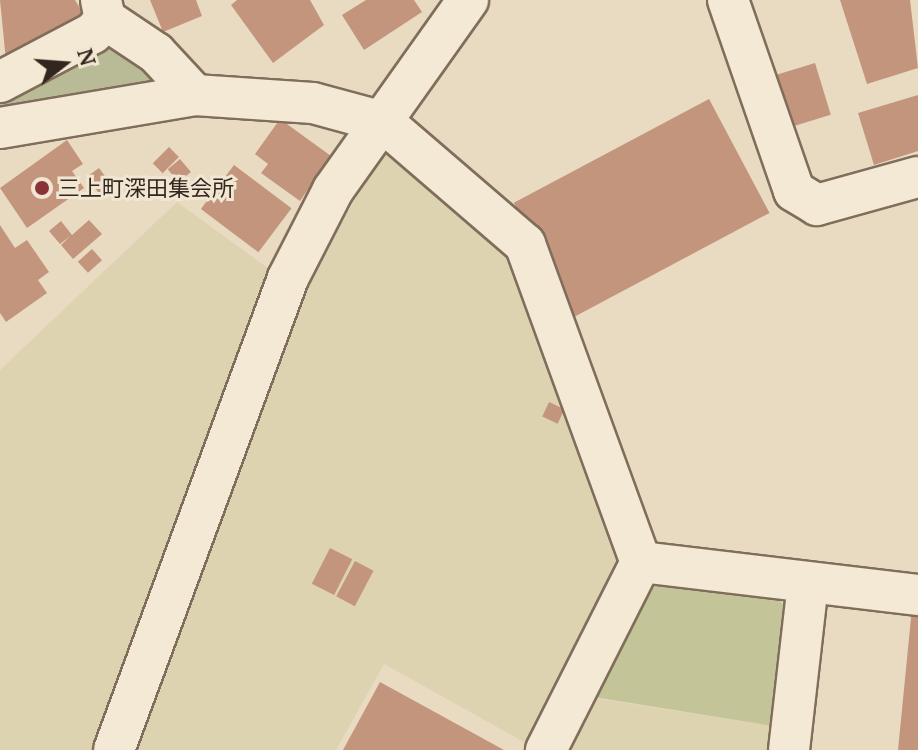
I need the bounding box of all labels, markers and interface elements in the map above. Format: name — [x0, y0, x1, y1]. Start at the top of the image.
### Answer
north arrow — [24, 24, 104, 104]
text: N — [71, 45, 104, 69]
place label: 三上町深田集会所 — [58, 175, 234, 201]
marker: 三上町深田集会所 — [33, 179, 51, 197]

